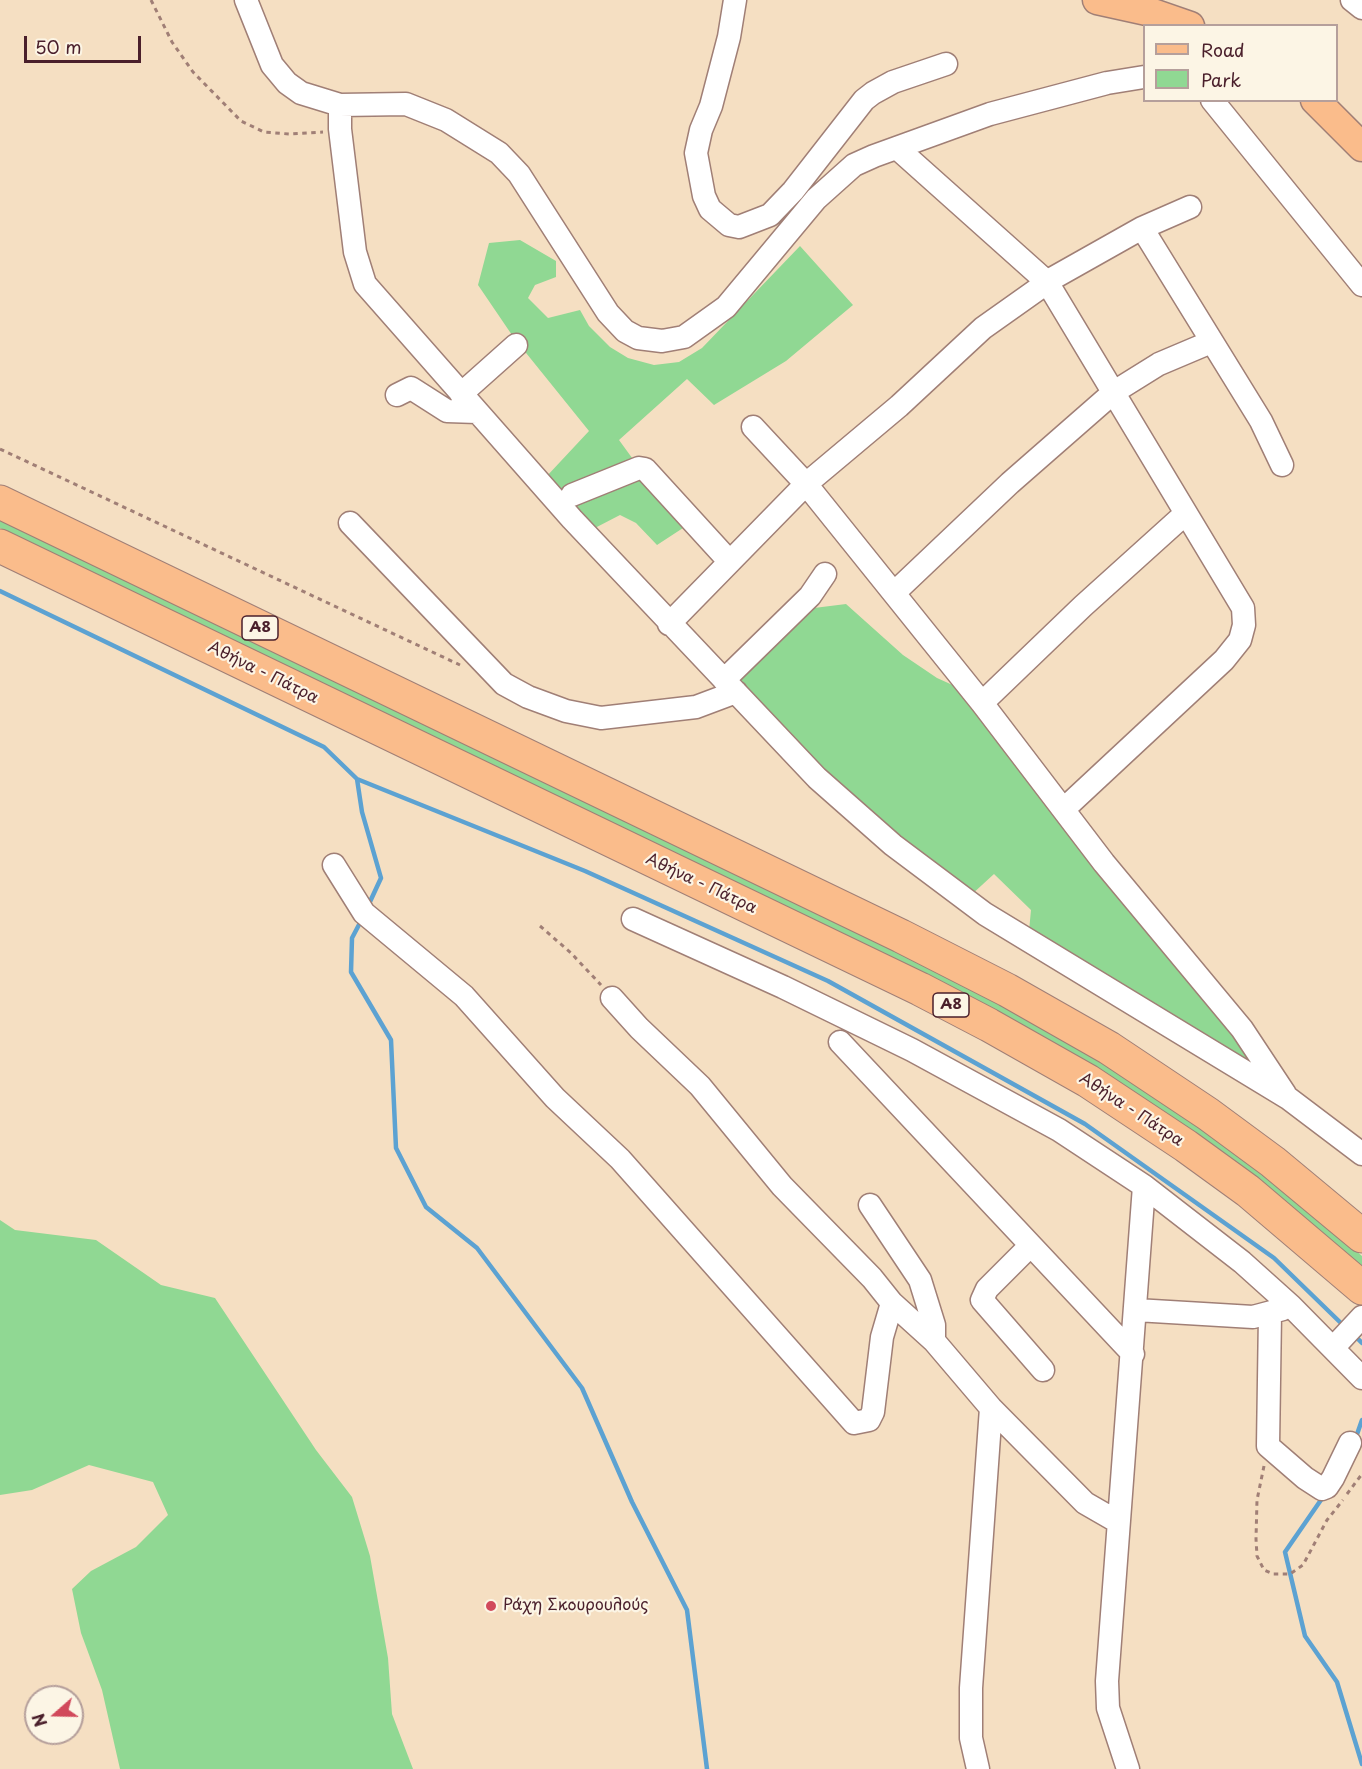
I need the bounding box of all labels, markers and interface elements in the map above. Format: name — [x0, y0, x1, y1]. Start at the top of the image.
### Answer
scale bar — [27, 24, 144, 62]
legend — [1143, 24, 1338, 102]
text: 50 m — [35, 33, 82, 60]
text: Road — [1201, 36, 1245, 63]
text: Park — [1201, 66, 1241, 93]
road number: Α8 — [242, 616, 278, 640]
street label: Αθήνα - Πάτρα — [205, 638, 321, 708]
street label: Αθήνα - Πάτρα — [642, 850, 760, 918]
road number: Α8 — [933, 993, 969, 1017]
street label: Αθήνα - Πάτρα — [1075, 1069, 1187, 1151]
place label: Ράχη Σκουρουλούς — [503, 1596, 648, 1616]
marker: Ράχη Σκουρουλούς — [484, 1599, 498, 1613]
north arrow — [24, 1685, 84, 1745]
text: N — [26, 1710, 52, 1731]

